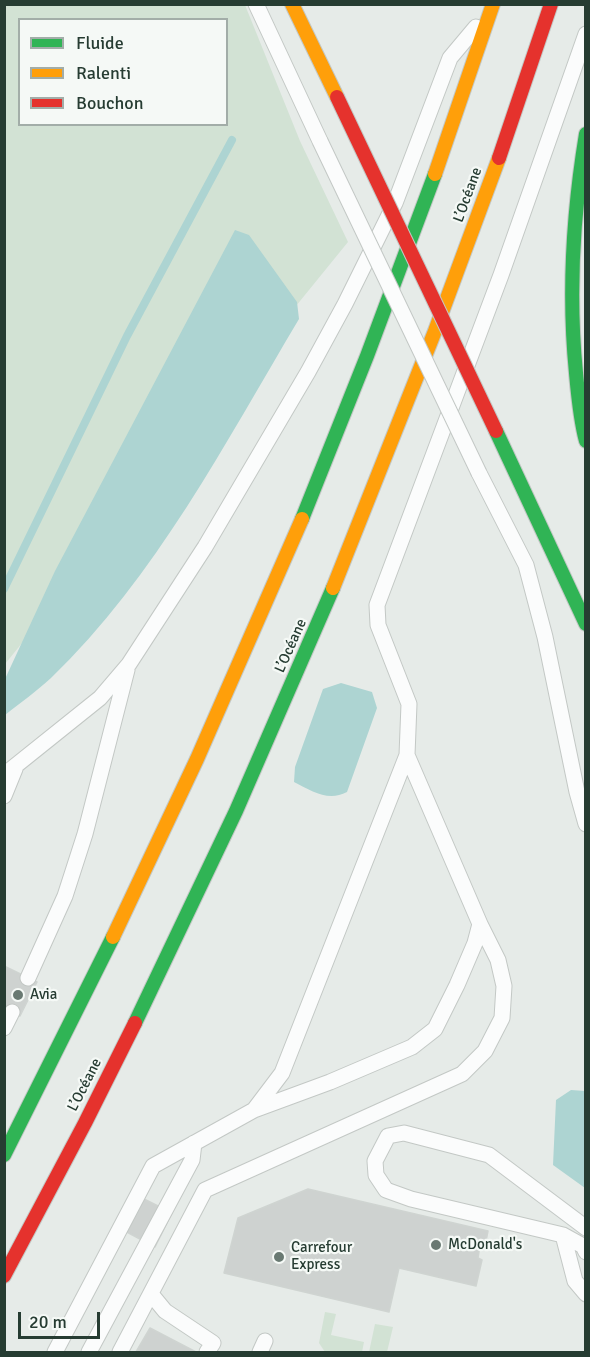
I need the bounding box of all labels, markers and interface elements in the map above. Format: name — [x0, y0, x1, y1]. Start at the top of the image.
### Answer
legend — [18, 18, 228, 126]
text: Fluide — [76, 32, 124, 54]
text: Ralenti — [76, 62, 131, 84]
text: Bouchon — [76, 92, 144, 114]
street label: L’Océane — [450, 165, 486, 225]
street label: L’Océane — [271, 616, 311, 676]
place label: Avia — [30, 986, 57, 1004]
marker: Avia — [11, 988, 25, 1002]
street label: L’Océane — [64, 1055, 106, 1115]
place label: McDonald's — [448, 1236, 522, 1254]
marker: McDonald's — [429, 1238, 443, 1252]
place label: Carrefour Express — [291, 1239, 352, 1274]
marker: Carrefour Express — [272, 1250, 286, 1264]
scale bar — [21, 1300, 104, 1338]
text: 20 m — [29, 1311, 67, 1333]

